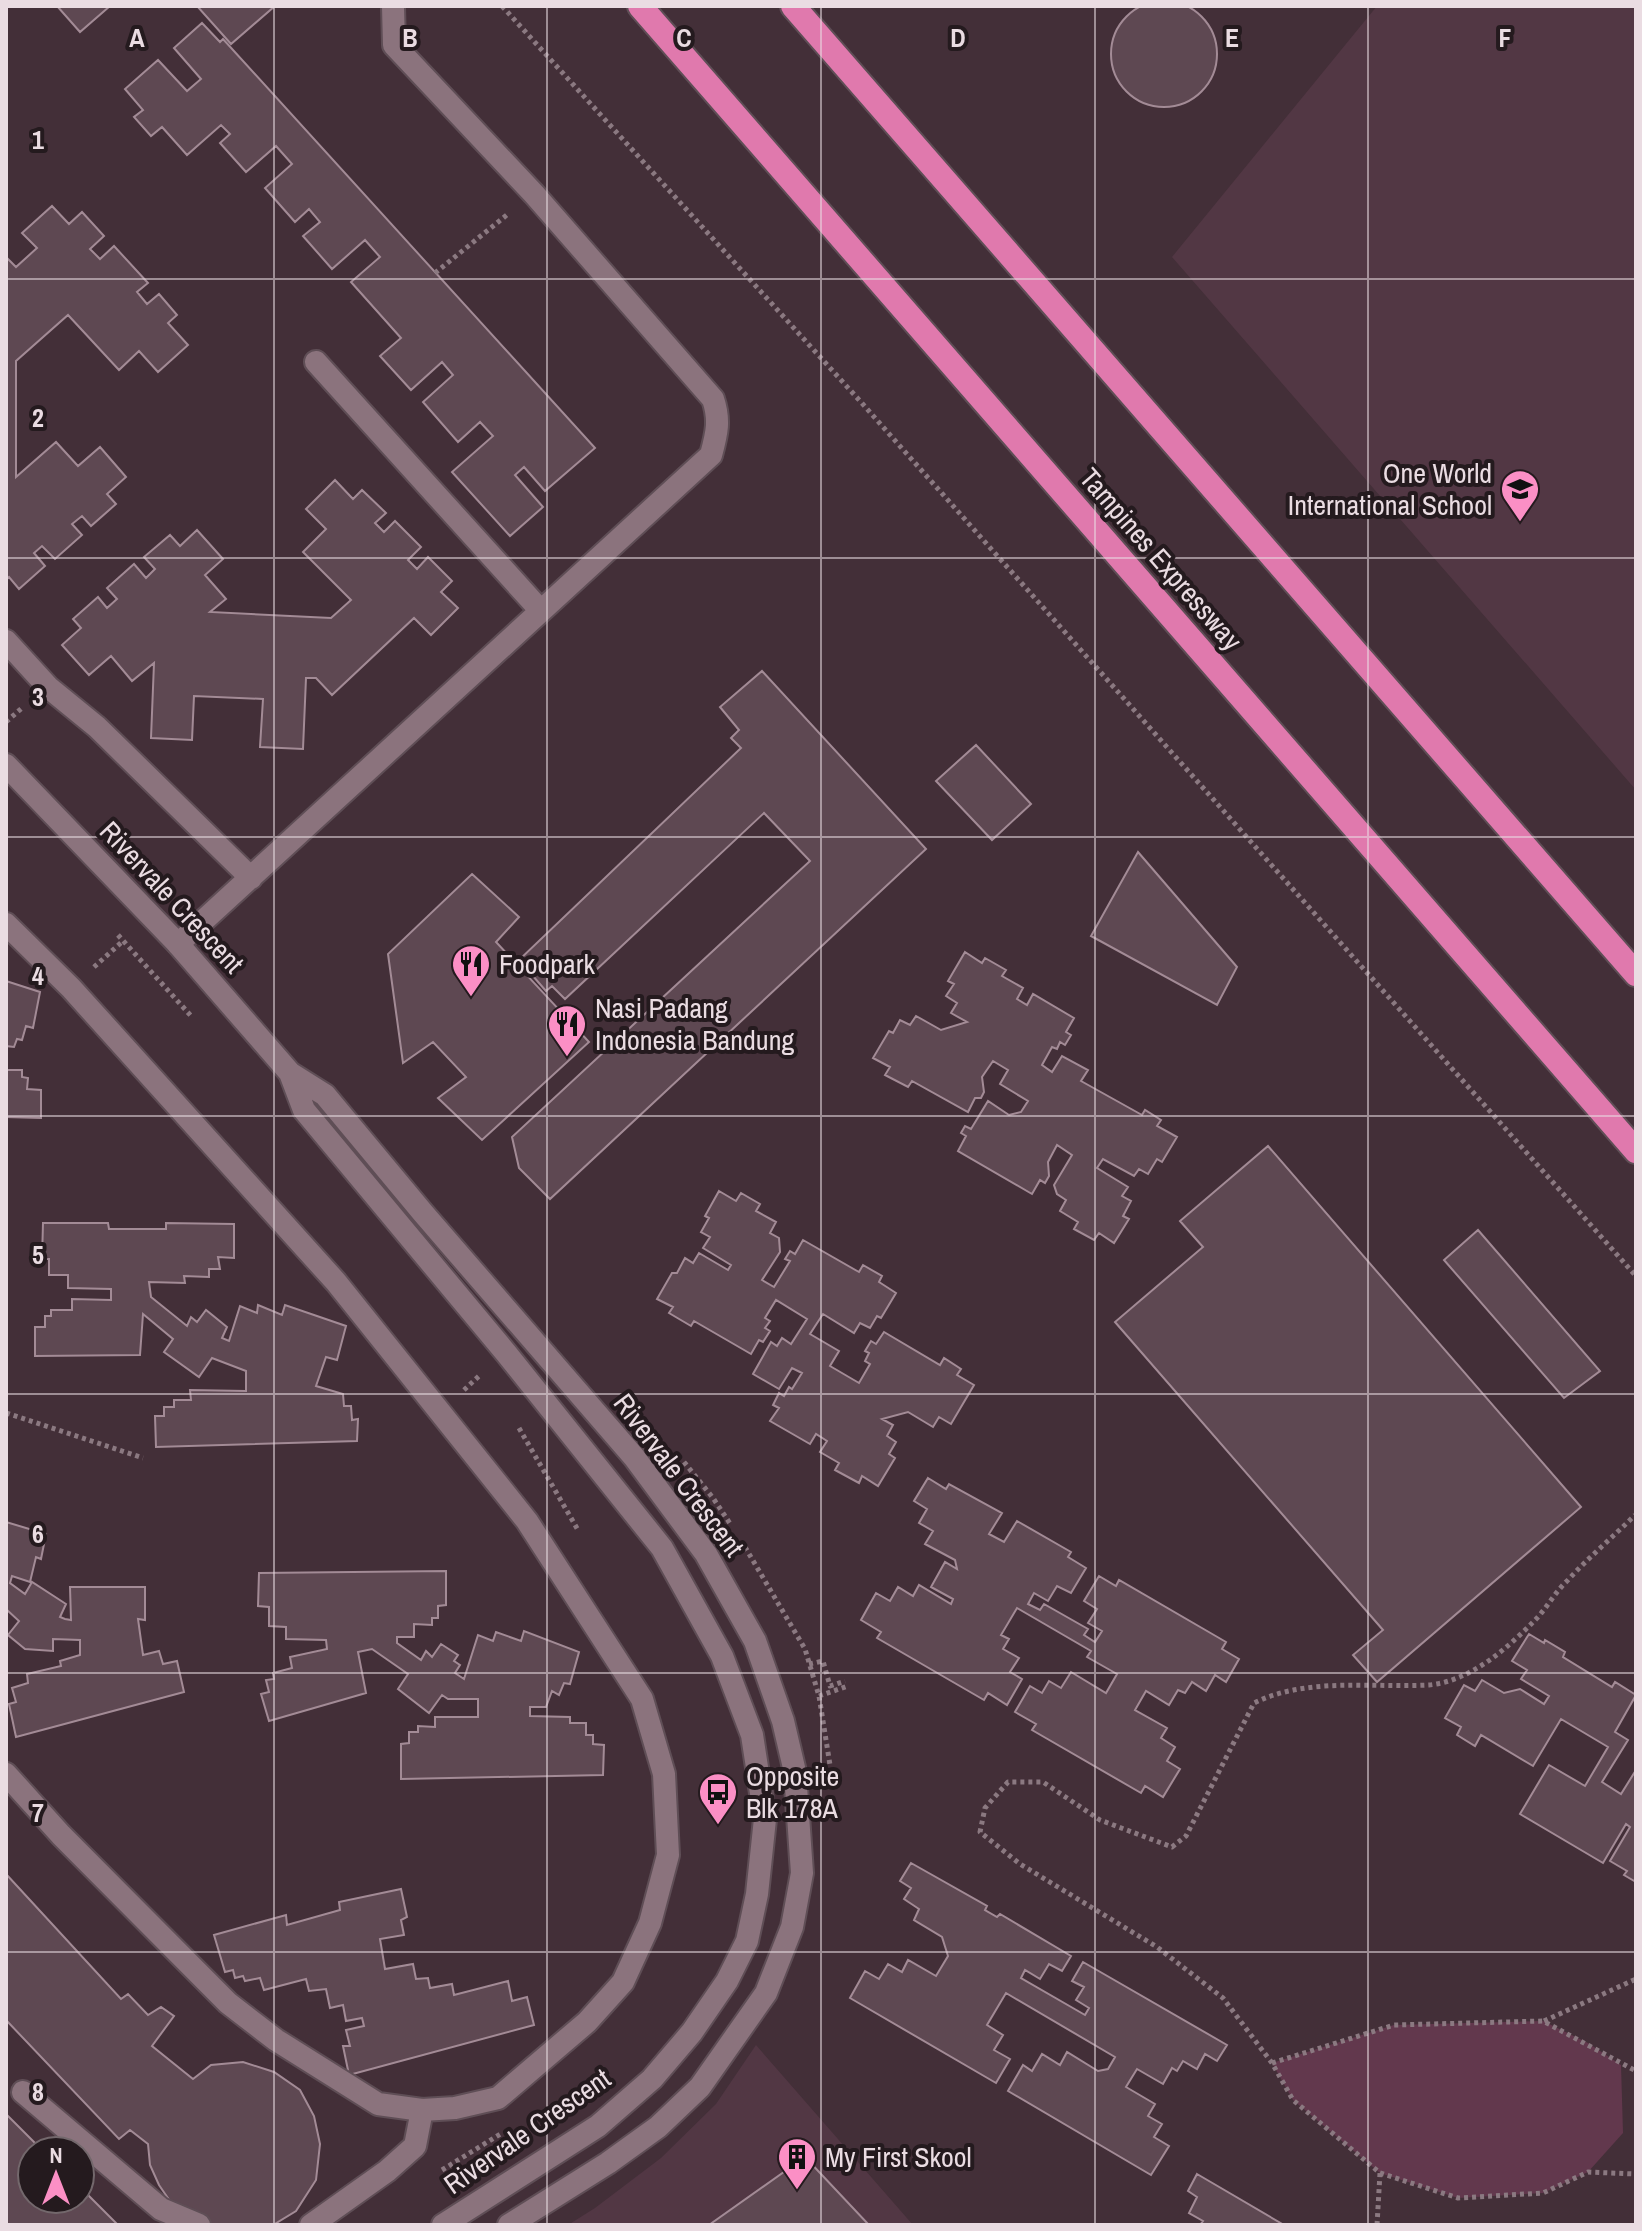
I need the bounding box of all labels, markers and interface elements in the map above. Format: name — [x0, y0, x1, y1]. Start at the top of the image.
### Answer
text: A — [129, 20, 145, 55]
text: B — [402, 20, 418, 55]
text: C — [676, 20, 692, 55]
text: D — [950, 20, 966, 55]
text: E — [1225, 20, 1239, 55]
text: F — [1498, 20, 1512, 55]
text: 1 — [32, 122, 44, 157]
text: 2 — [32, 400, 44, 435]
place label: One World International School — [1288, 454, 1492, 524]
street label: Tampines Expressway — [1071, 460, 1251, 659]
school or university icon: One World International School — [1499, 468, 1541, 523]
text: 3 — [32, 679, 44, 714]
street label: Rivervale Crescent — [92, 813, 252, 981]
restaurant icon: Foodpark — [450, 943, 492, 998]
place label: Foodpark — [499, 945, 595, 983]
text: 4 — [32, 958, 44, 993]
place label: Nasi Padang Indonesia Bandung — [595, 989, 794, 1059]
restaurant icon: Nasi Padang Indonesia Bandung — [546, 1003, 588, 1058]
text: 5 — [32, 1237, 44, 1272]
street label: Rivervale Crescent — [605, 1386, 753, 1564]
text: 6 — [32, 1516, 44, 1551]
place label: Opposite Blk 178A — [746, 1757, 839, 1827]
bus stop icon: Opposite Blk 178A — [697, 1771, 739, 1826]
text: 7 — [32, 1795, 44, 1830]
street label: Rivervale Crescent — [436, 2059, 618, 2203]
text: 8 — [32, 2074, 44, 2109]
north arrow — [16, 2135, 96, 2215]
building icon: My First Skool — [776, 2136, 818, 2191]
place label: My First Skool — [825, 2138, 972, 2176]
text: N — [49, 2140, 63, 2170]

